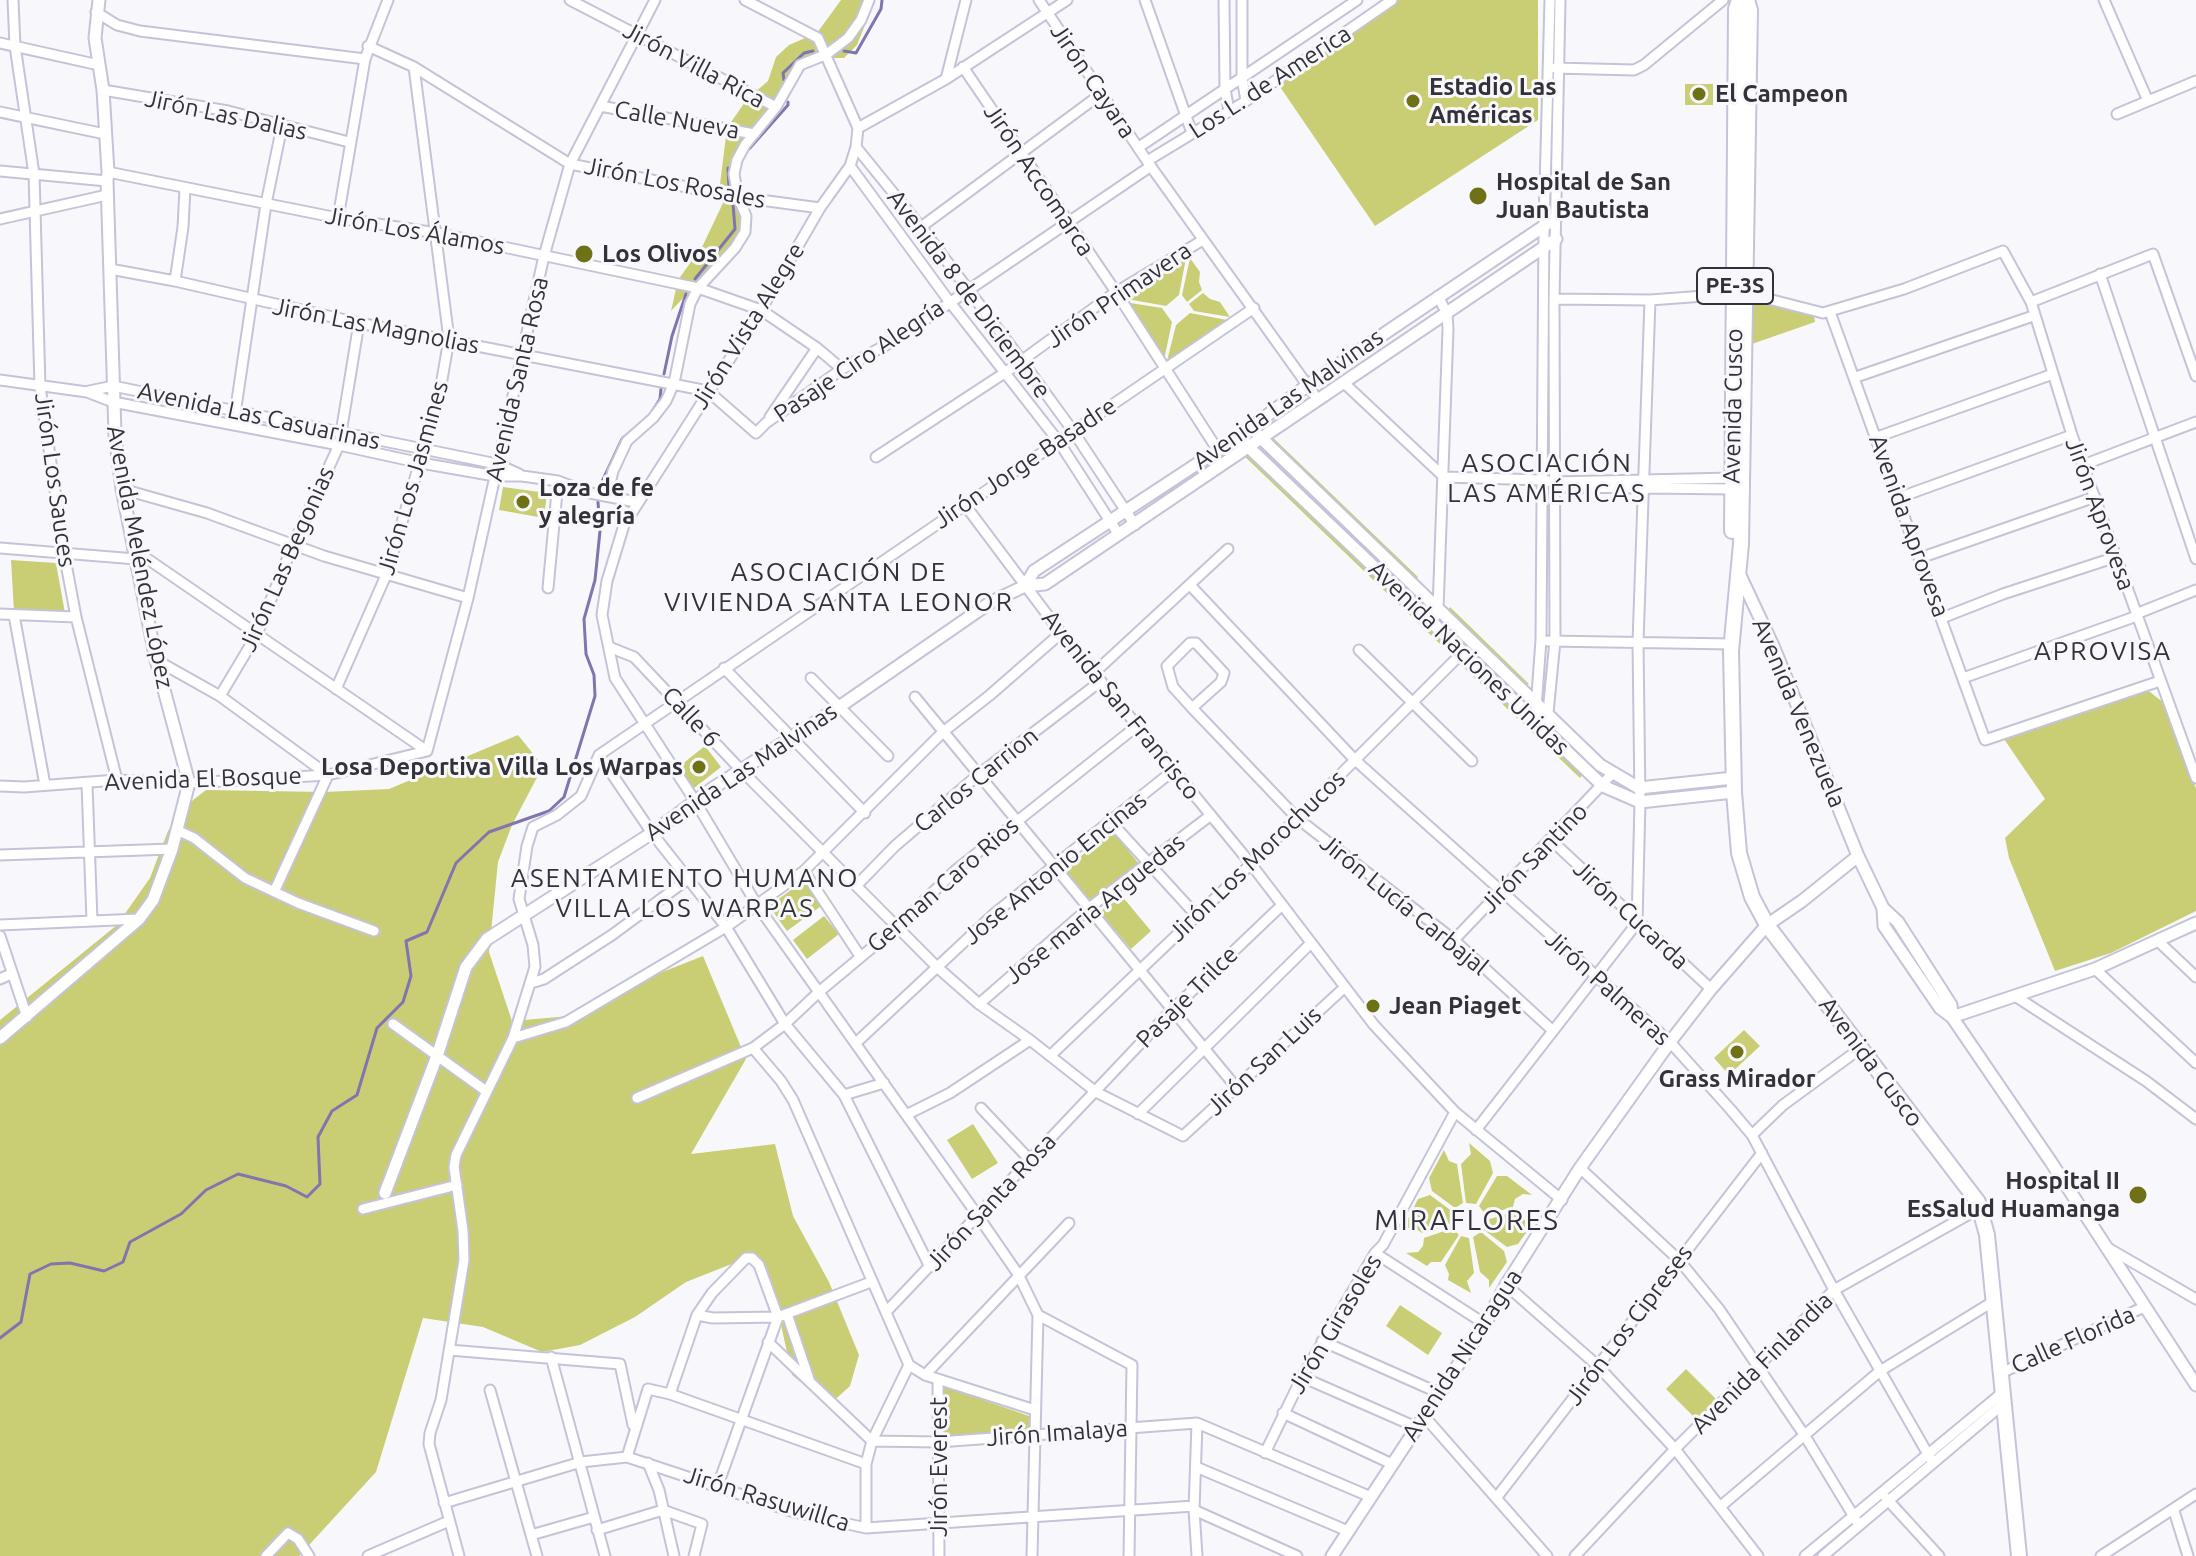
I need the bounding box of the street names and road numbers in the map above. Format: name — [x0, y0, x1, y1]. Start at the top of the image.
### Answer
street label: Jirón Villa Rica — [618, 16, 770, 114]
street label: Jirón Cayara — [1044, 18, 1142, 144]
street label: Los L. de America — [1184, 19, 1356, 145]
street label: Jirón Las Dalias — [143, 84, 309, 146]
street label: Calle Nueva — [612, 95, 742, 145]
street label: Jirón Accomarca — [977, 98, 1101, 262]
street label: Jirón Los Rosales — [582, 151, 768, 215]
street label: Avenida 8 de Diciembre — [881, 184, 1057, 404]
street label: Jirón Los Álamos — [323, 201, 507, 261]
street label: Jirón Primavera — [1041, 236, 1197, 354]
street label: Jirón Vista Alegre — [685, 238, 811, 414]
road number: PE-3S — [1697, 268, 1773, 304]
street label: Avenida Santa Rosa — [479, 274, 555, 484]
street label: Jirón Las Magnolias — [270, 292, 482, 360]
street label: Pasaje Ciro Alegría — [768, 293, 950, 429]
street label: Avenida Las Malvinas — [1187, 323, 1389, 475]
street label: Avenida Cusco — [1717, 328, 1749, 484]
street label: Avenida Las Casuarinas — [135, 376, 383, 456]
street label: Jirón Los Jasmines — [372, 378, 454, 578]
street label: Jirón Los Sauces — [29, 391, 81, 569]
street label: Jirón Jorge Basadre — [928, 391, 1122, 535]
street label: Avenida Meléndez López — [100, 423, 180, 691]
street label: Avenida Aprovesa — [1863, 431, 1955, 621]
street label: Jirón Aprovesa — [2059, 434, 2141, 594]
street label: Jirón Las Begonias — [233, 462, 341, 656]
street label: Avenida Naciones Unidas — [1363, 555, 1575, 761]
street label: Avenida San Francisco — [1036, 604, 1206, 806]
street label: Avenida Venezuela — [1746, 614, 1852, 812]
street label: Calle 6 — [656, 681, 726, 753]
street label: Avenida Las Malvinas — [639, 697, 843, 847]
street label: Carlos Carrion — [908, 721, 1044, 839]
street label: Avenida El Bosque — [104, 761, 302, 797]
street label: Jirón Los Morochucos — [1163, 764, 1351, 948]
street label: Jose Antonio Encinas — [958, 785, 1152, 951]
street label: Jirón Santino — [1474, 797, 1594, 919]
street label: German Caro Rios — [861, 811, 1025, 959]
street label: Jose maria Arguedas — [999, 828, 1191, 990]
street label: Jirón Lucía Carbajal — [1314, 828, 1494, 982]
street label: Jirón Cucarda — [1567, 854, 1695, 976]
street label: Jirón Palmeras — [1539, 924, 1677, 1052]
street label: Pasaje Trilce — [1130, 940, 1244, 1054]
street label: Avenida Cusco — [1813, 991, 1929, 1133]
street label: Jirón San Luis — [1201, 1001, 1327, 1121]
street label: Jirón Santa Rosa — [920, 1127, 1062, 1277]
street label: Jirón Los Cipreses — [1559, 1239, 1699, 1411]
street label: Jirón Girasoles — [1282, 1249, 1388, 1399]
street label: Avenida Nicaragua — [1396, 1264, 1528, 1446]
street label: Avenida Finlandia — [1685, 1286, 1839, 1440]
street label: Calle Florida — [2007, 1300, 2139, 1380]
street label: Jirón Everest — [925, 1397, 953, 1537]
street label: Jirón Imalaya — [985, 1414, 1129, 1452]
street label: Jirón Rasuwillca — [681, 1460, 853, 1538]

